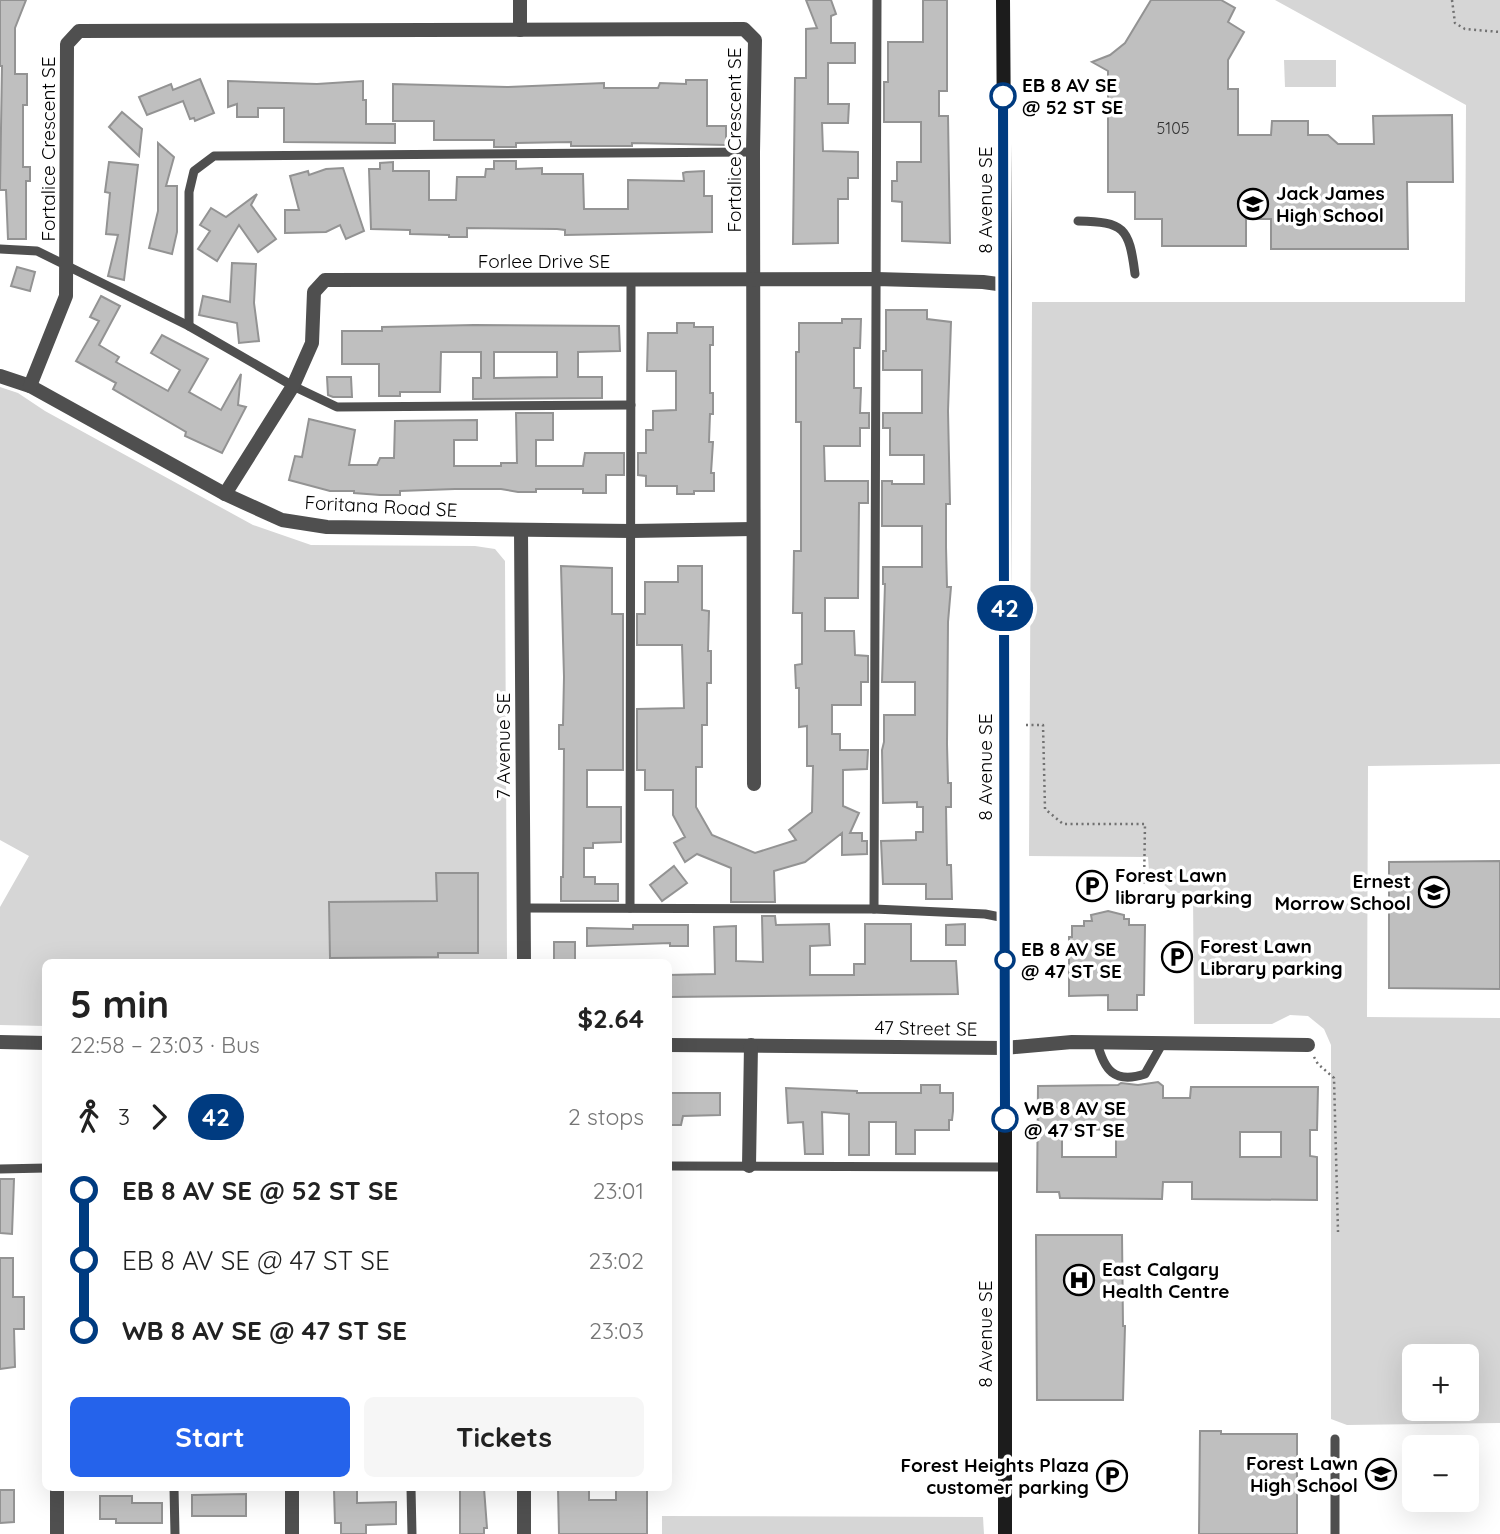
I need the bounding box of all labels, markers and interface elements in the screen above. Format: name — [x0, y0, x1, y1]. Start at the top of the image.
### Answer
street label: Fortalice Crescent SE — [722, 47, 746, 233]
street label: Fortalice Crescent SE — [36, 56, 60, 242]
place label: EB 8 AV SE @ 52 ST SE — [1022, 73, 1124, 119]
marker: EB 8 AV SE @ 52 ST SE — [990, 83, 1016, 109]
house number: 5105 — [1157, 118, 1189, 138]
street label: 8 Avenue SE — [973, 146, 997, 254]
place label: Jack James High School — [1276, 181, 1385, 227]
school or university icon: Jack James High School — [1236, 187, 1270, 221]
street label: Forlee Drive SE — [478, 249, 610, 273]
street label: Foritana Road SE — [304, 490, 458, 522]
line badge: 42 — [974, 585, 1036, 631]
text: 42 — [991, 593, 1019, 623]
street label: 7 Avenue SE — [491, 693, 515, 799]
street label: 8 Avenue SE — [973, 713, 997, 821]
place label: Forest Lawn library parking — [1115, 863, 1252, 909]
parking icon: Forest Lawn library parking — [1075, 869, 1109, 903]
place label: Ernest Morrow School — [1275, 869, 1411, 915]
school or university icon: Ernest Morrow School — [1417, 875, 1451, 909]
place label: Forest Lawn Library parking — [1200, 934, 1343, 980]
place label: EB 8 AV SE @ 47 ST SE — [1021, 937, 1122, 983]
parking icon: Forest Lawn Library parking — [1160, 940, 1194, 974]
marker: EB 8 AV SE @ 47 ST SE — [995, 950, 1015, 970]
text: 5 min — [70, 980, 169, 1028]
text: $2.64 — [578, 1002, 644, 1035]
street label: 47 Street SE — [874, 1015, 978, 1041]
text: 22:58 – 23:03 · Bus — [70, 1030, 260, 1059]
place label: WB 8 AV SE @ 47 ST SE — [1024, 1096, 1126, 1142]
icon: walk — [70, 1098, 108, 1136]
icon: forward — [140, 1098, 178, 1136]
text: 3 — [118, 1102, 130, 1131]
text: 42 — [202, 1102, 230, 1132]
text: 2 stops — [568, 1102, 644, 1131]
marker: WB 8 AV SE @ 47 ST SE — [992, 1106, 1018, 1132]
text: EB 8 AV SE @ 52 ST SE — [122, 1174, 398, 1207]
text: 23:01 — [593, 1176, 644, 1205]
text: EB 8 AV SE @ 47 ST SE — [122, 1244, 390, 1277]
text: 23:02 — [588, 1246, 644, 1275]
place label: East Calgary Health Centre — [1102, 1257, 1229, 1303]
hospital icon: East Calgary Health Centre — [1062, 1263, 1096, 1297]
street label: 8 Avenue SE — [973, 1280, 997, 1388]
text: WB 8 AV SE @ 47 ST SE — [122, 1314, 407, 1347]
text: 23:03 — [589, 1316, 644, 1345]
map controls — [1402, 1344, 1479, 1512]
button: + — [1402, 1344, 1479, 1421]
button: Start — [70, 1397, 350, 1477]
button: Tickets — [364, 1397, 644, 1477]
button: − — [1402, 1435, 1479, 1512]
place label: Forest Lawn High School — [1246, 1451, 1358, 1497]
place label: Forest Heights Plaza customer parking — [901, 1453, 1089, 1499]
school or university icon: Forest Lawn High School — [1364, 1457, 1398, 1491]
parking icon: Forest Heights Plaza customer parking — [1095, 1459, 1129, 1493]

